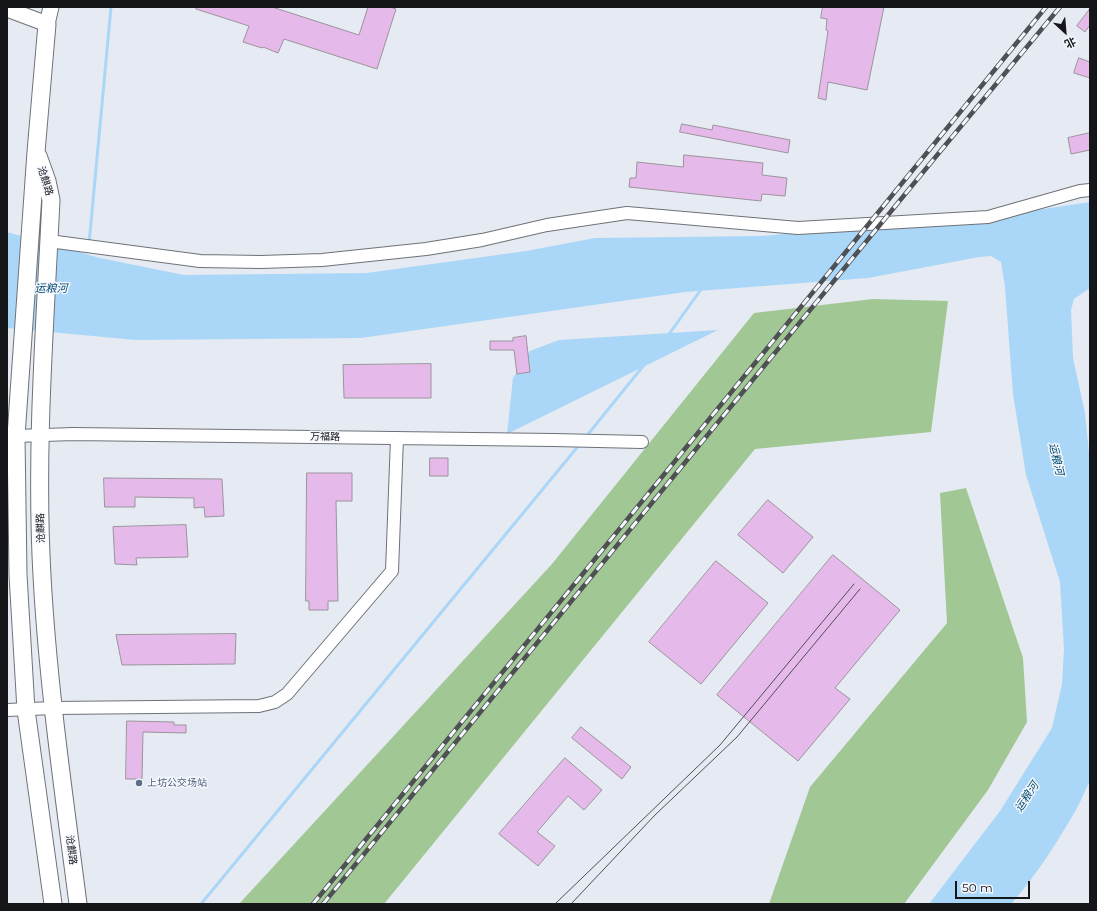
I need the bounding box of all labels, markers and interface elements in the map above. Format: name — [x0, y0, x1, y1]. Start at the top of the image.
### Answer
north arrow — [1045, 12, 1085, 52]
text: 北 — [1062, 34, 1078, 51]
street label: 沧麒路 — [35, 165, 55, 197]
water label: 运粮河 — [35, 282, 67, 296]
street label: 万福路 — [310, 431, 340, 443]
water label: 运粮河 — [1046, 441, 1066, 477]
street label: 沧麒路 — [35, 513, 47, 543]
place label: 上坊公交场站 — [147, 777, 207, 789]
marker: 上坊公交场站 — [134, 778, 144, 788]
water label: 运粮河 — [1012, 780, 1042, 814]
street label: 沧麒路 — [63, 834, 79, 866]
scale bar — [957, 873, 1032, 899]
text: 50 m — [962, 880, 993, 895]

